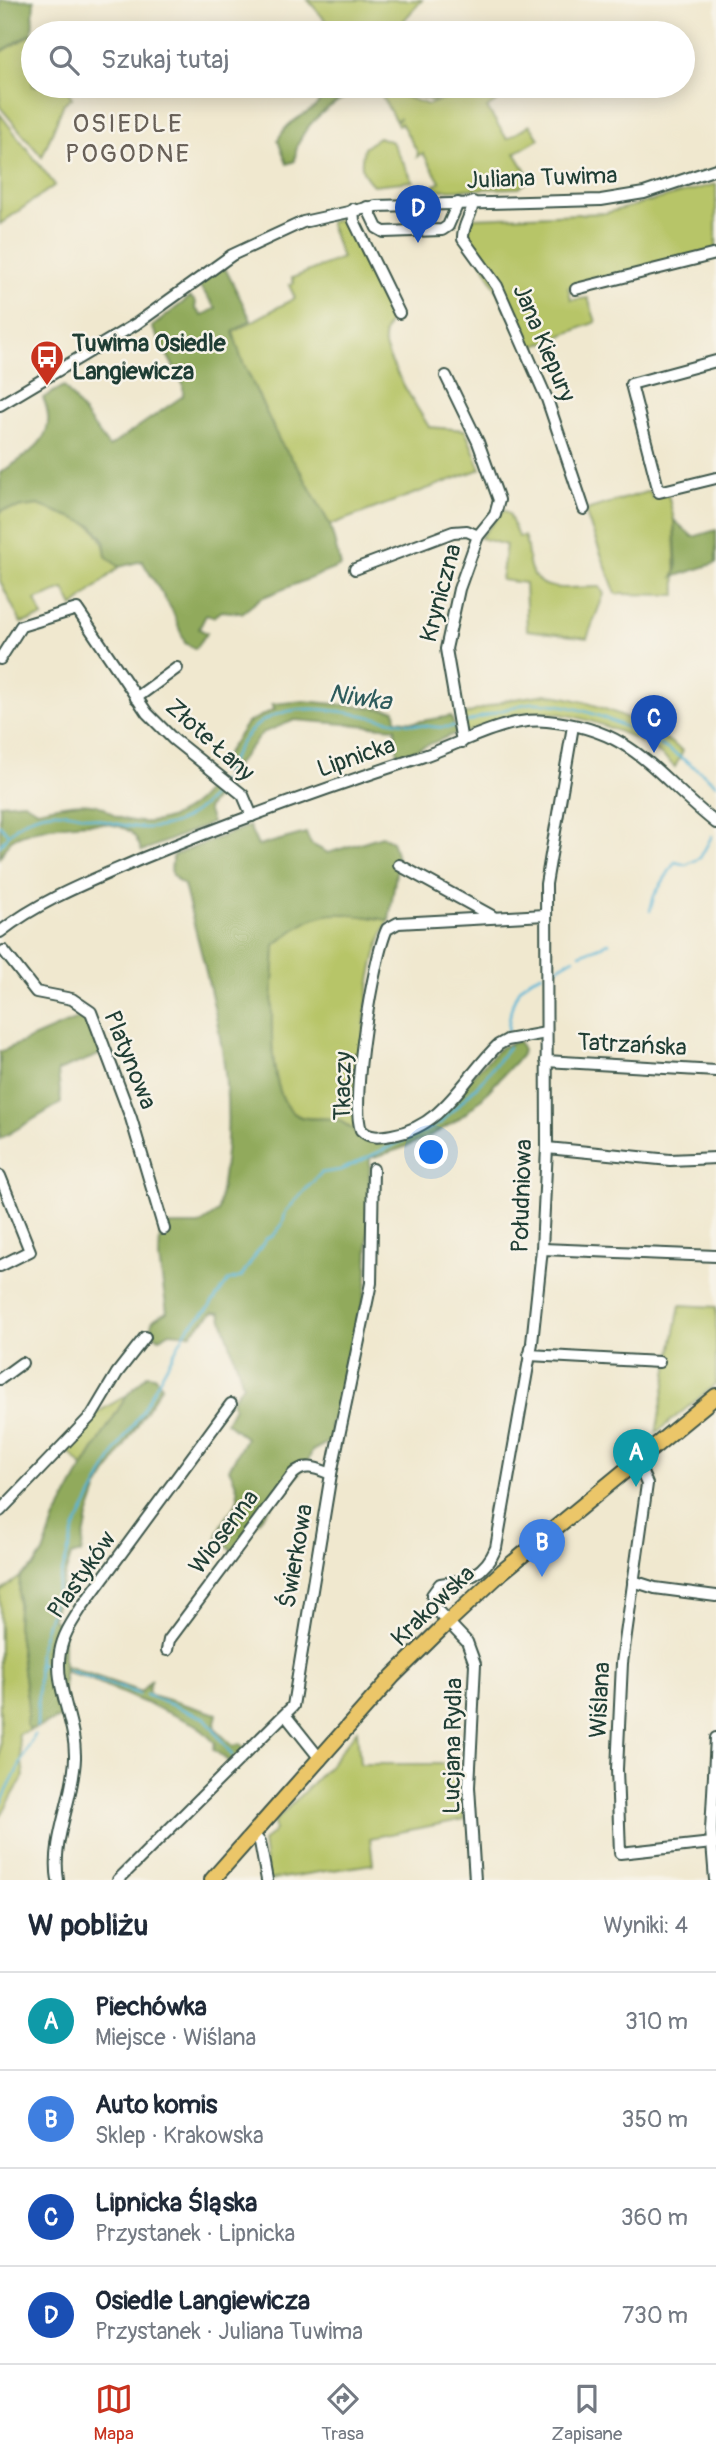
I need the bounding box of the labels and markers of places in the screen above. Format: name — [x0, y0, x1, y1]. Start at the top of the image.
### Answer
pin: D — [395, 185, 441, 243]
place label: Tuwima Osiedle Langiewicza — [71, 329, 227, 386]
bus stop icon: Tuwima Osiedle Langiewicza — [28, 338, 66, 387]
pin: C — [631, 695, 677, 753]
pin: A — [613, 1429, 659, 1487]
pin: B — [519, 1519, 565, 1577]

